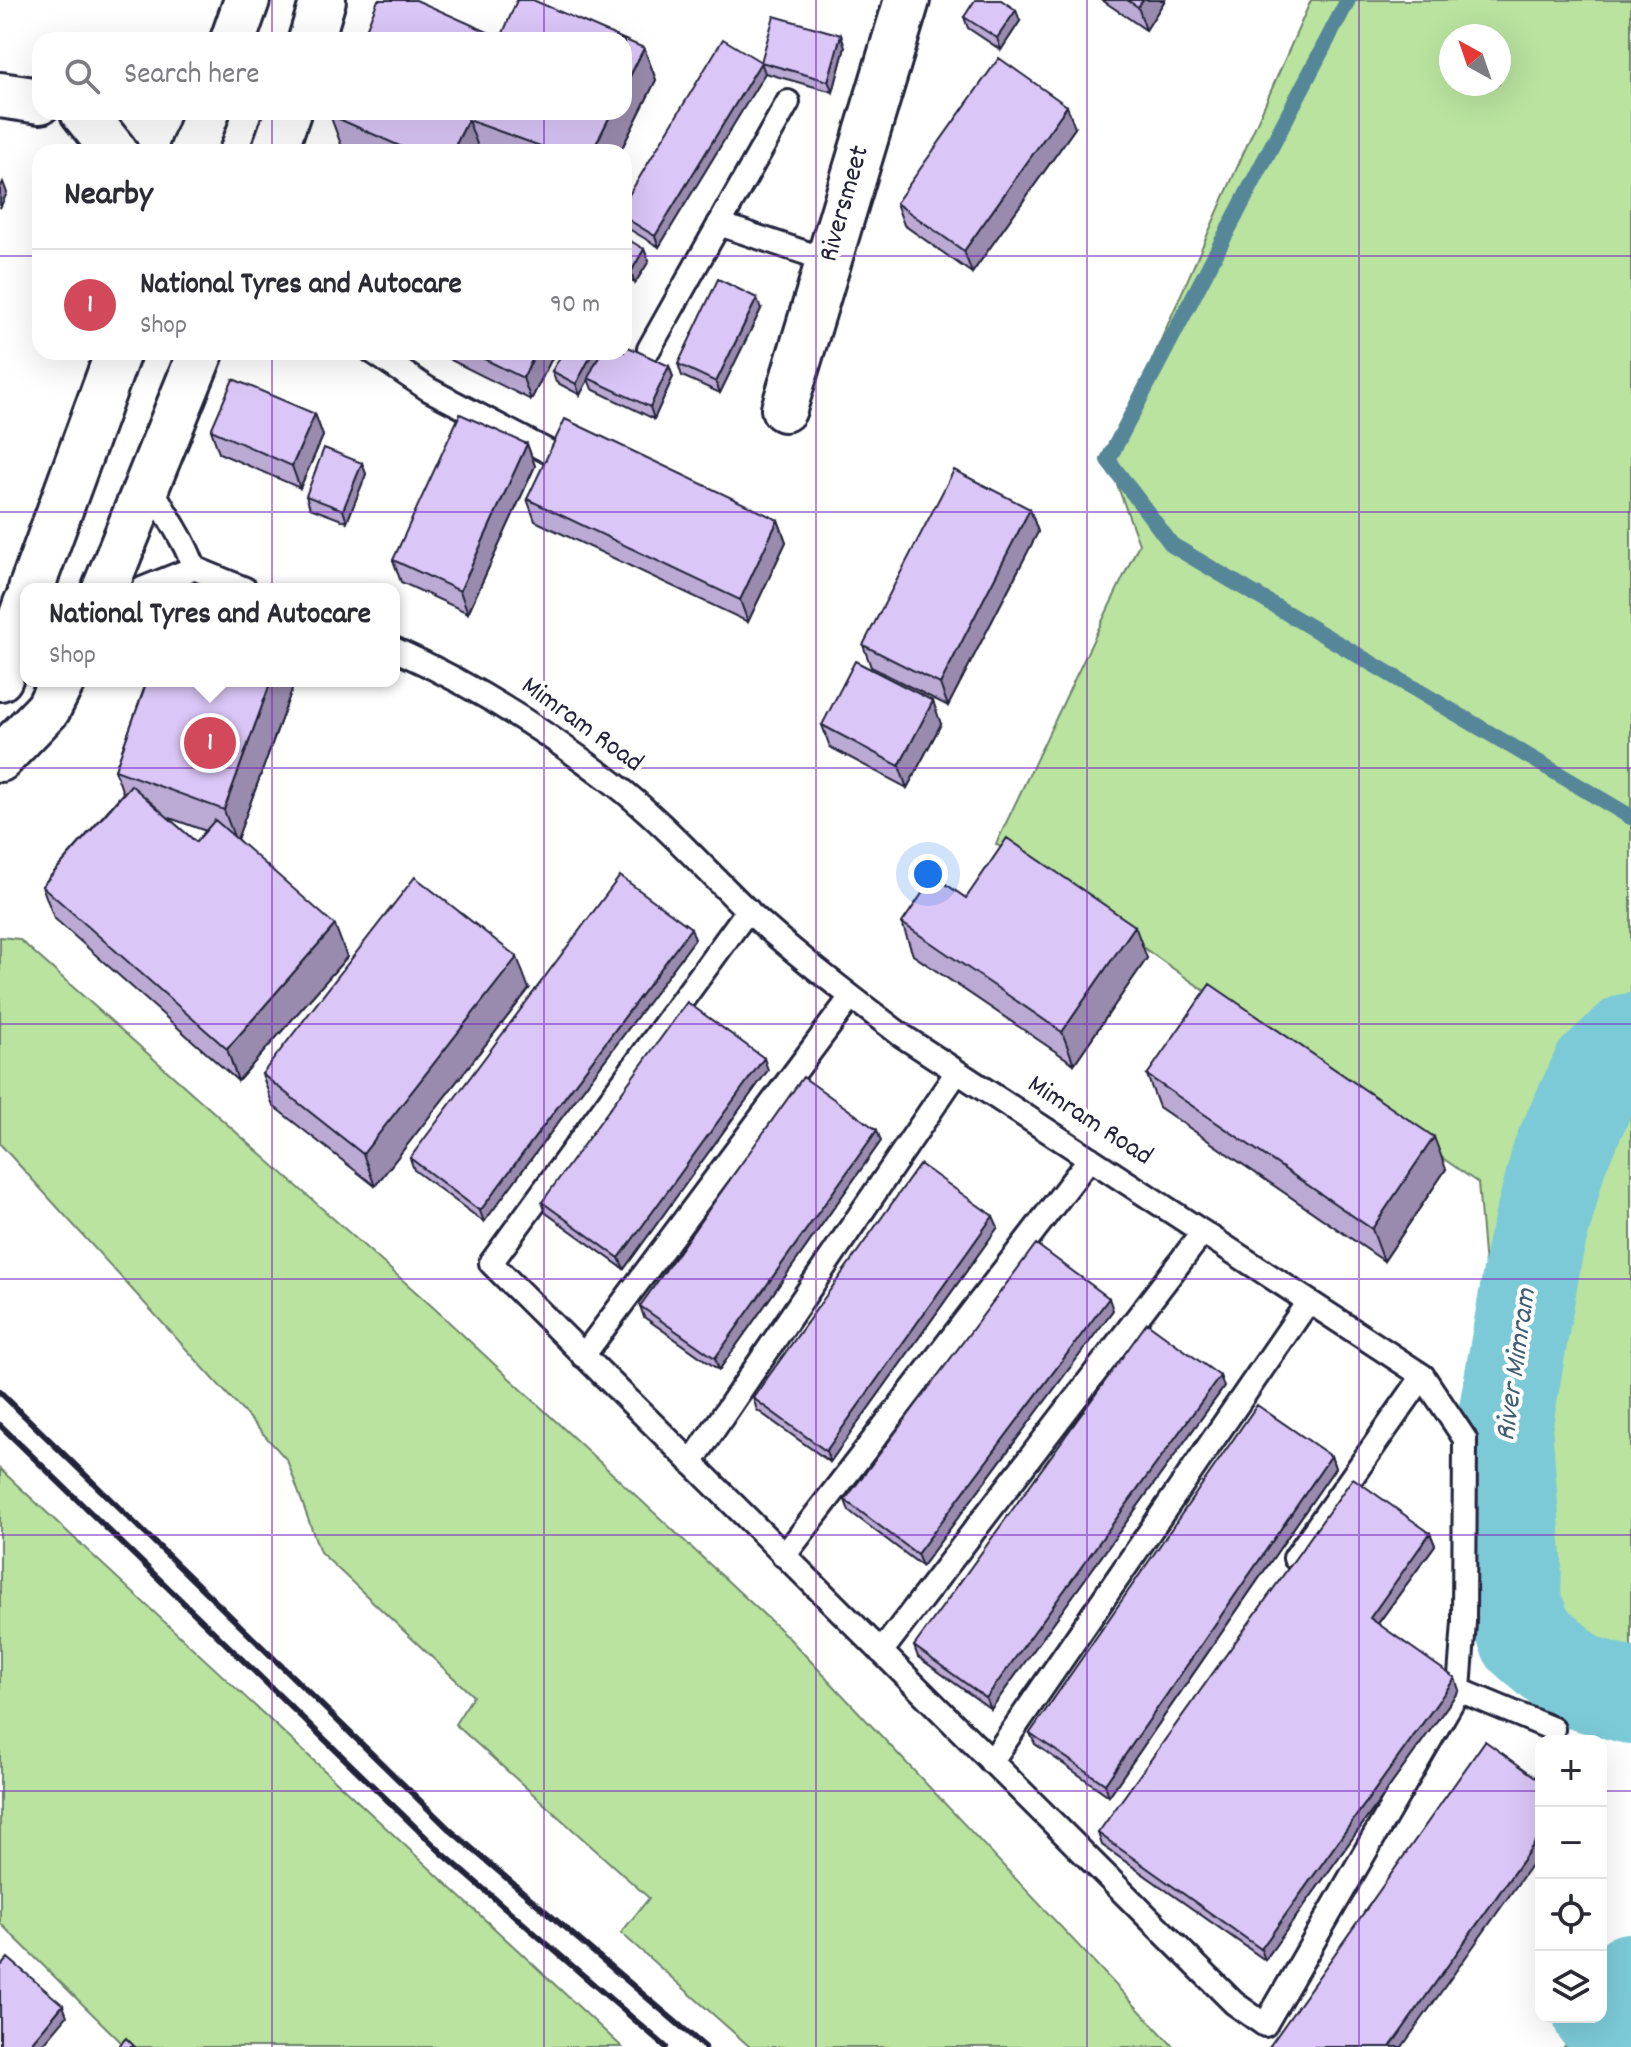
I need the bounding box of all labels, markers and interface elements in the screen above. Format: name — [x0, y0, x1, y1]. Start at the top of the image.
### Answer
north arrow — [1439, 24, 1511, 96]
search box — [32, 32, 632, 120]
icon: search — [60, 54, 104, 98]
text: Search here — [124, 55, 260, 98]
street label: Riversmeet — [810, 141, 882, 267]
text: Nearby — [64, 172, 153, 221]
text: National Tyres and Autocare — [140, 265, 462, 308]
text: 1 — [87, 287, 93, 324]
text: 90 m — [550, 287, 600, 324]
text: Shop — [140, 308, 187, 345]
popup — [20, 583, 400, 687]
text: National Tyres and Autocare — [49, 595, 371, 638]
text: Shop — [49, 638, 96, 675]
street label: Mimram Road — [512, 668, 650, 784]
pin: 1 — [184, 713, 236, 773]
your location — [908, 854, 948, 894]
street label: Mimram Road — [1018, 1066, 1160, 1178]
water label: River Mimram — [1486, 1286, 1550, 1444]
map controls — [1535, 1735, 1607, 2023]
button: + — [1535, 1735, 1607, 1807]
button: − — [1535, 1807, 1607, 1879]
button: locate — [1535, 1879, 1607, 1951]
button: layers — [1535, 1951, 1607, 2023]

